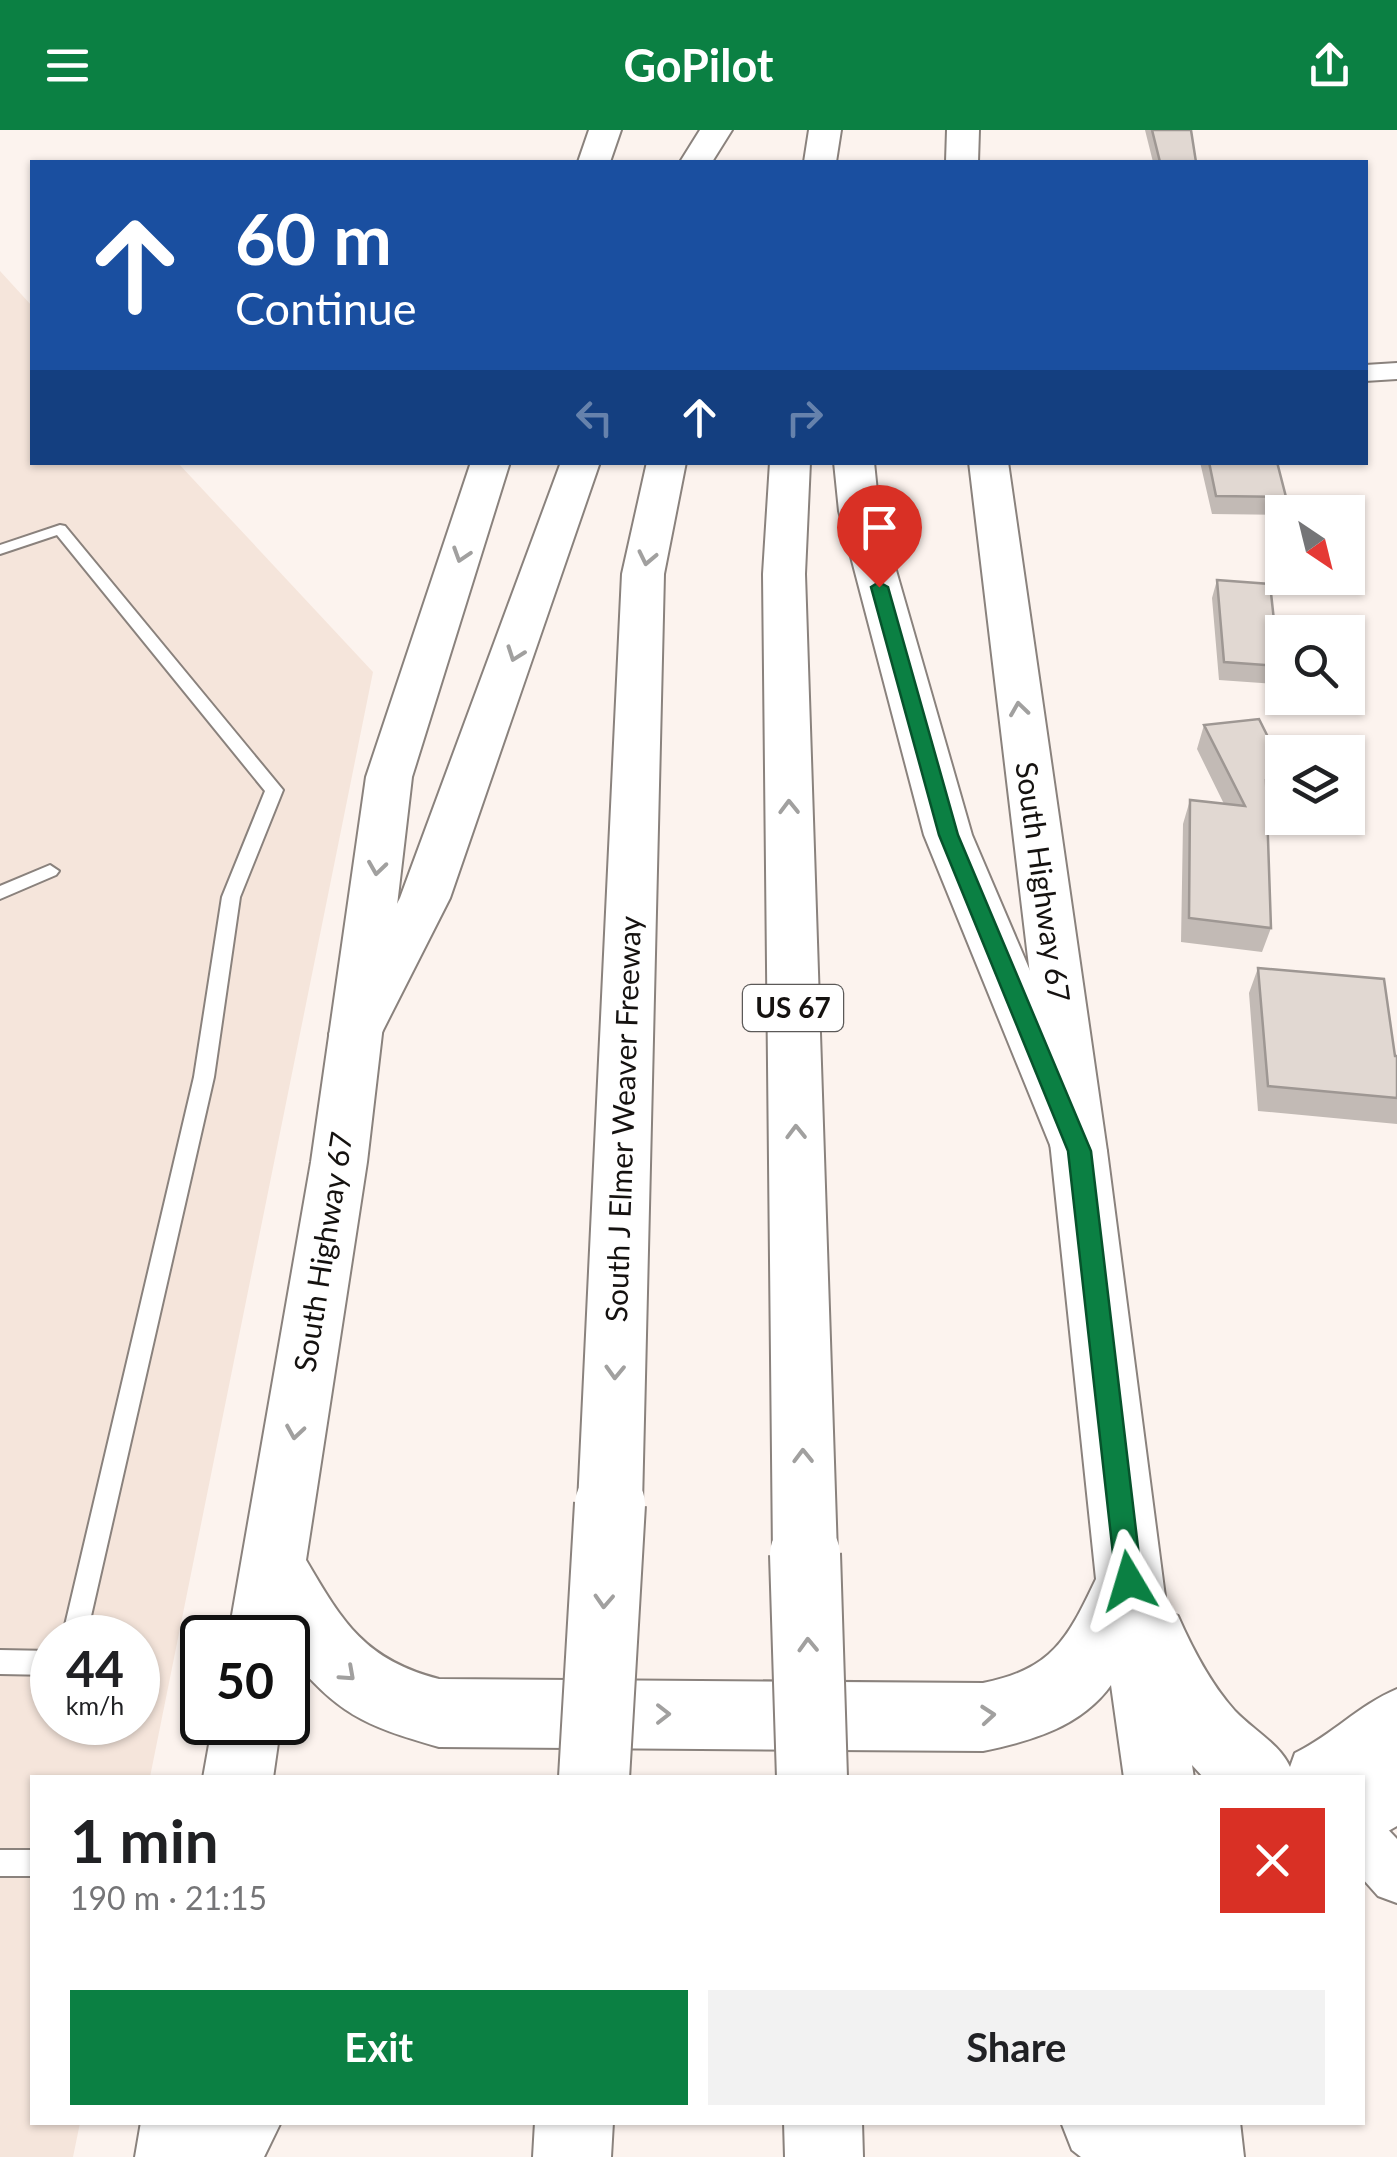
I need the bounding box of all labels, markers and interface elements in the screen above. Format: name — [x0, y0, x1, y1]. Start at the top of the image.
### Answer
icon: menu — [40, 38, 95, 93]
text: GoPilot — [623, 38, 774, 92]
icon: share — [1302, 38, 1357, 93]
text: 60 m — [235, 196, 392, 280]
icon: ahead — [70, 200, 200, 330]
text: Continue — [235, 281, 417, 335]
icon: left — [567, 390, 622, 445]
icon: ahead — [672, 390, 727, 445]
icon: right — [777, 390, 832, 445]
pin — [837, 485, 922, 588]
north arrow — [1265, 495, 1365, 595]
map controls — [1265, 495, 1365, 835]
icon: arrive — [852, 500, 907, 555]
one-way arrow — [453, 546, 473, 563]
one-way arrow — [637, 549, 658, 566]
button: search — [1265, 615, 1365, 715]
one-way arrow — [506, 644, 527, 661]
one-way arrow — [1009, 701, 1030, 718]
button: layers — [1265, 735, 1365, 835]
street label: South Highway 67 — [1009, 759, 1079, 1004]
one-way arrow — [778, 798, 799, 814]
one-way arrow — [367, 860, 388, 876]
street label: South J Elmer Weaver Freeway — [597, 915, 647, 1323]
road number: US 67 — [743, 985, 843, 1031]
one-way arrow — [785, 1123, 806, 1139]
street label: South Highway 67 — [285, 1129, 359, 1374]
one-way arrow — [604, 1365, 625, 1380]
one-way arrow — [285, 1424, 306, 1440]
one-way arrow — [792, 1448, 813, 1464]
position arrow — [1077, 1529, 1181, 1633]
one-way arrow — [594, 1594, 615, 1610]
speed limit sign: 50 — [180, 1615, 310, 1745]
one-way arrow — [797, 1637, 818, 1653]
text: 44 — [66, 1638, 124, 1698]
one-way arrow — [336, 1663, 355, 1681]
text: km/h — [66, 1690, 124, 1720]
one-way arrow — [656, 1703, 672, 1725]
one-way arrow — [980, 1705, 996, 1726]
text: 1 min — [70, 1804, 219, 1876]
button: close — [1220, 1808, 1325, 1913]
text: 190 m · 21:15 — [70, 1878, 267, 1917]
button: Exit — [70, 1990, 688, 2105]
button: Share — [708, 1990, 1325, 2105]

